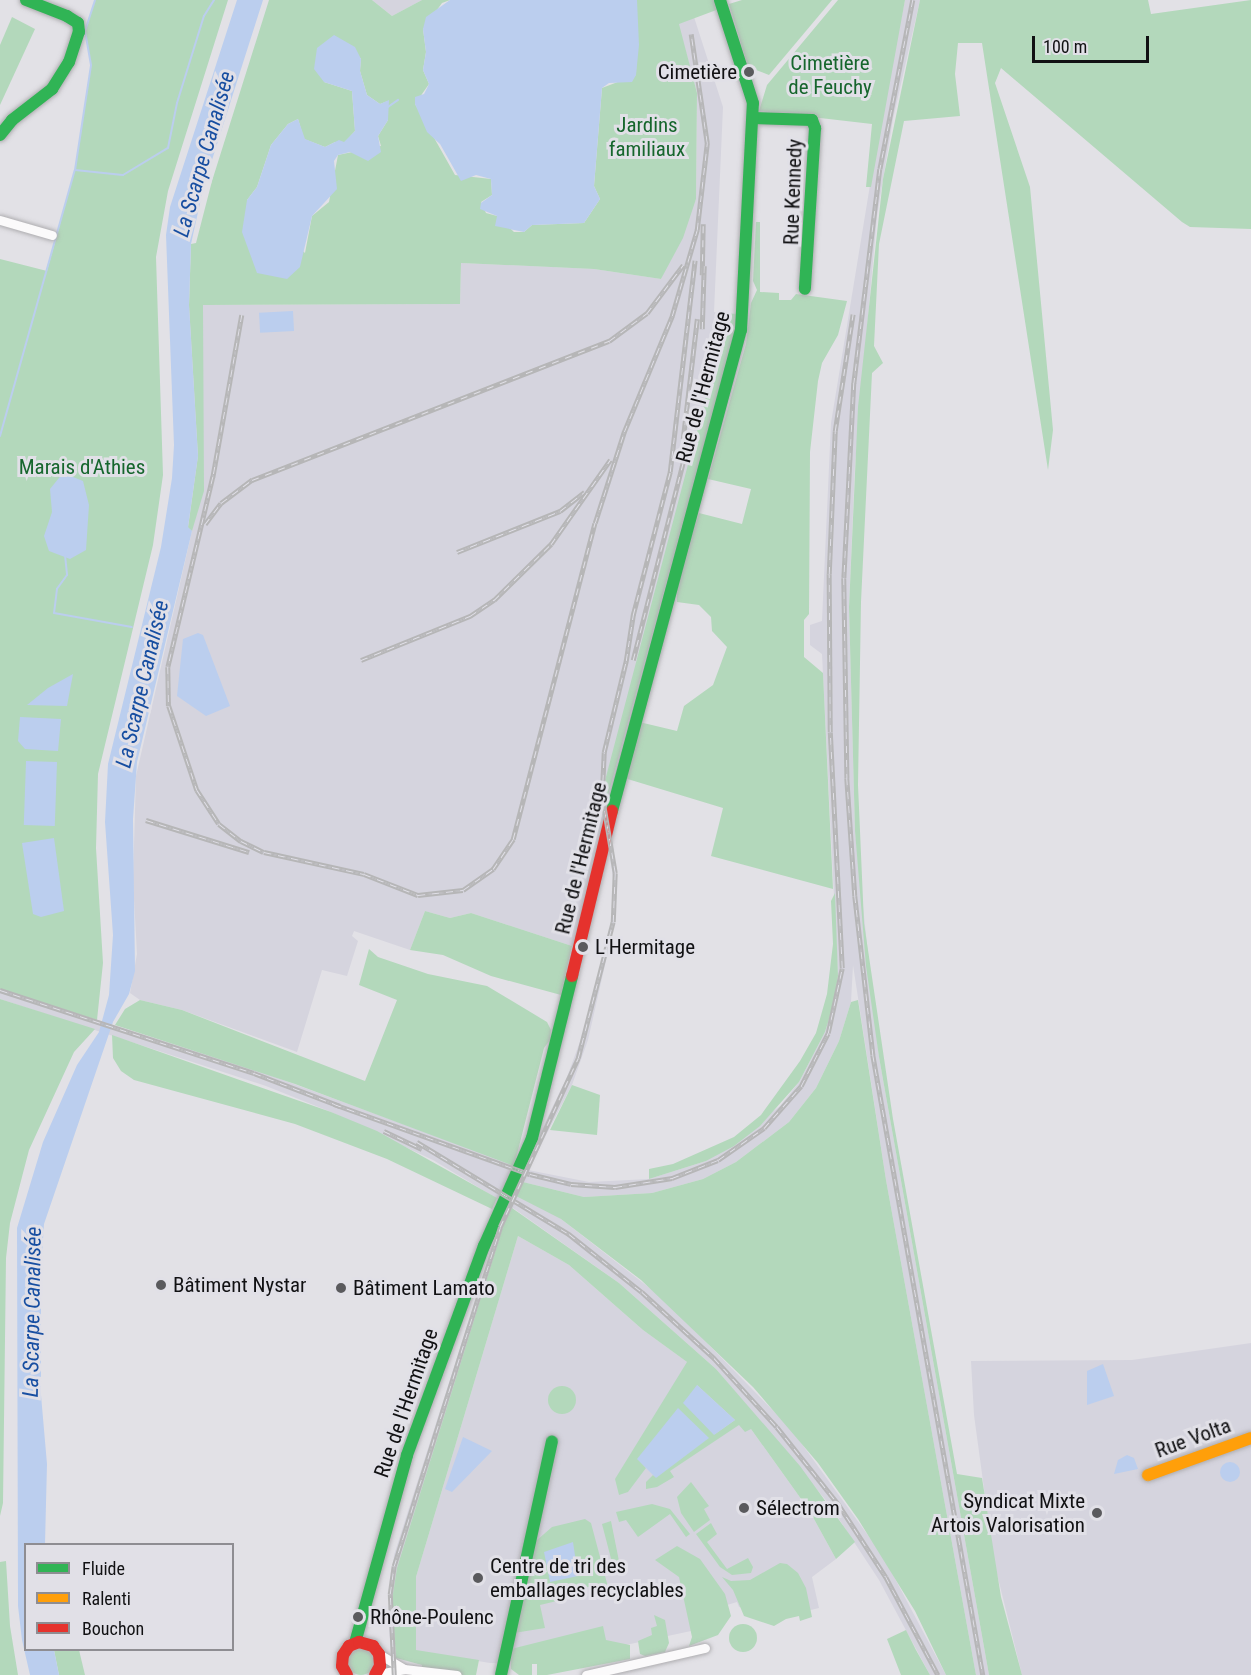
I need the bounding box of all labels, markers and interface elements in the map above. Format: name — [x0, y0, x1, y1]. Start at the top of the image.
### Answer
scale bar — [1035, 24, 1152, 62]
text: 100 m — [1043, 36, 1087, 57]
park label: Cimetière de Feuchy — [788, 50, 872, 100]
place label: Cimetière — [658, 59, 737, 85]
marker: Cimetière — [742, 65, 756, 79]
water label: La Scarpe Canalisée — [168, 68, 240, 240]
park label: Jardins familiaux — [609, 112, 685, 162]
street label: Rue Kennedy — [779, 138, 807, 246]
street label: Rue de l'Hermitage — [671, 308, 735, 466]
park label: Marais d'Athies — [19, 454, 145, 480]
water label: La Scarpe Canalisée — [110, 598, 174, 770]
street label: Rue de l'Hermitage — [550, 779, 612, 937]
place label: L'Hermitage — [595, 934, 695, 960]
marker: L'Hermitage — [576, 940, 590, 954]
water label: La Scarpe Canalisée — [17, 1226, 47, 1398]
place label: Bâtiment Nystar — [173, 1272, 306, 1298]
place label: Bâtiment Lamato — [353, 1275, 495, 1301]
marker: Bâtiment Nystar — [154, 1278, 168, 1292]
marker: Bâtiment Lamato — [334, 1281, 348, 1295]
street label: Rue de l'Hermitage — [369, 1325, 443, 1481]
street label: Rue Volta — [1152, 1413, 1234, 1463]
place label: Syndicat Mixte Artois Valorisation — [931, 1488, 1085, 1538]
place label: Sélectrom — [756, 1495, 840, 1521]
marker: Sélectrom — [737, 1501, 751, 1515]
marker: Syndicat Mixte Artois Valorisation — [1090, 1506, 1104, 1520]
legend — [24, 1543, 234, 1651]
place label: Centre de tri des emballages recyclables — [490, 1553, 684, 1603]
text: Fluide — [82, 1558, 125, 1579]
marker: Centre de tri des emballages recyclables — [471, 1571, 485, 1585]
text: Ralenti — [82, 1588, 131, 1609]
place label: Rhône-Poulenc — [370, 1604, 494, 1630]
marker: Rhône-Poulenc — [351, 1610, 365, 1624]
text: Bouchon — [82, 1618, 144, 1639]

